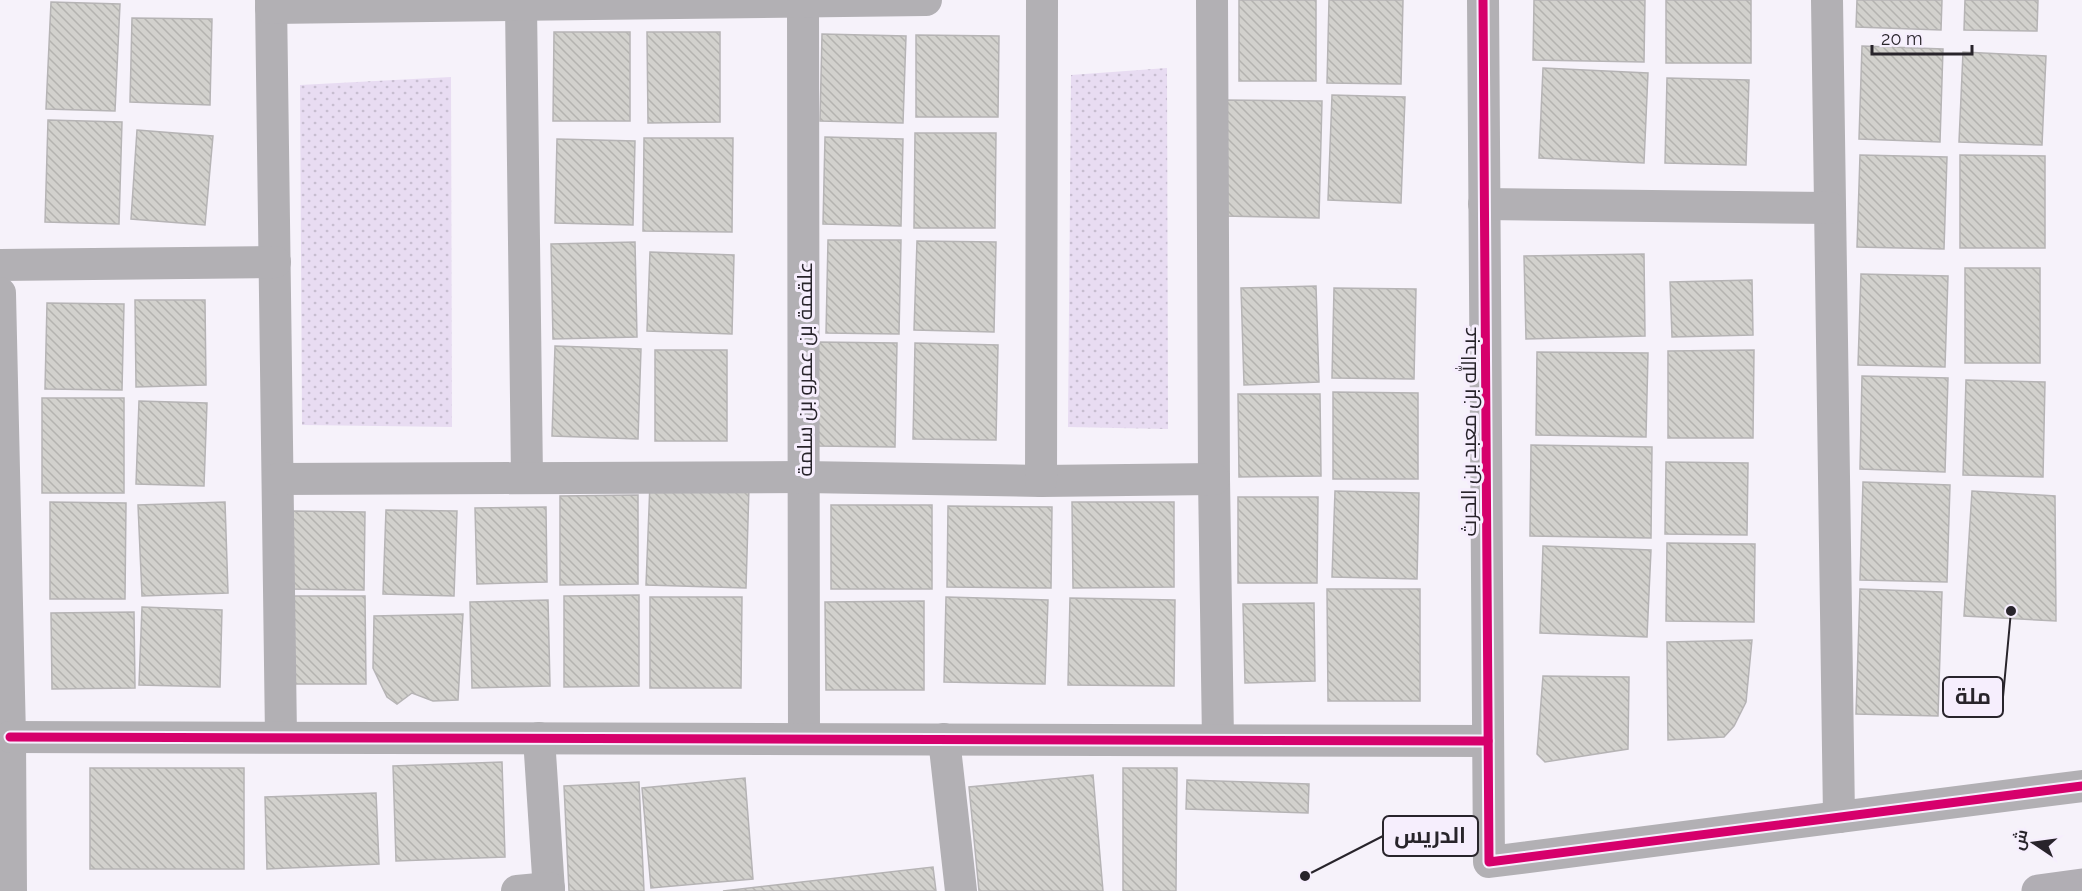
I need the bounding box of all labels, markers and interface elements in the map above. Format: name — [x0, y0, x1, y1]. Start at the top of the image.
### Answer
scale bar — [1872, 18, 1972, 56]
text: 20 m — [1881, 28, 1923, 49]
street label: علقمة بن عمرو بن سلمة — [792, 261, 818, 477]
street label: عبدالله بن معبد بن الحرث — [1455, 326, 1482, 536]
callout: ملة — [1943, 677, 2003, 717]
text: ملة — [1955, 683, 1991, 709]
north arrow — [2004, 813, 2064, 873]
callout: الدريس — [1383, 816, 1478, 856]
text: الدريس — [1394, 822, 1466, 849]
text: ش — [2008, 828, 2031, 852]

